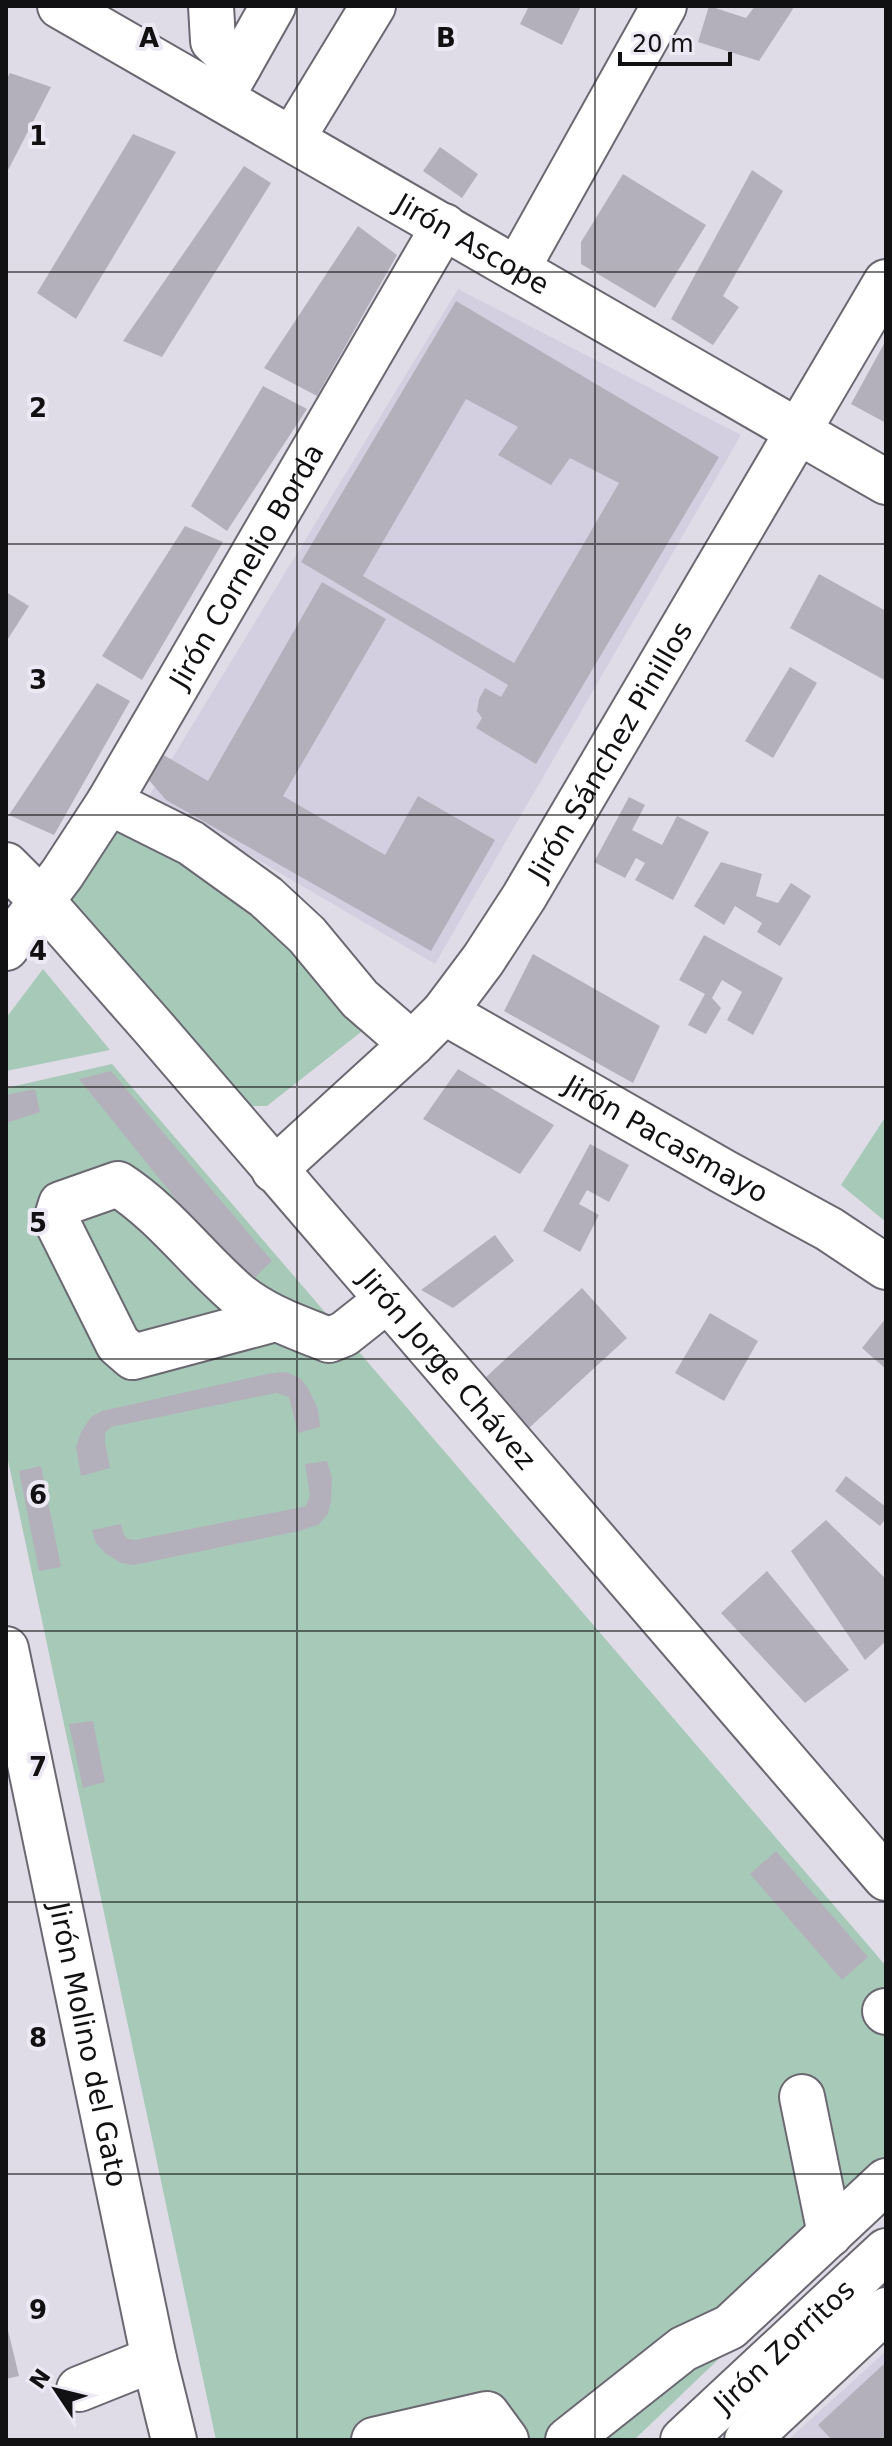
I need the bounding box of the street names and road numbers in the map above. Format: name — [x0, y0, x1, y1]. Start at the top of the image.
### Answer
street label: Jirón Ascope — [388, 185, 555, 301]
street label: Jirón Cornelio Borda — [161, 438, 330, 696]
street label: Jirón Sánchez Pinillos — [520, 616, 699, 888]
street label: Jirón Pacasmayo — [557, 1067, 774, 1209]
street label: Jirón Jorge Chávez — [351, 1260, 543, 1476]
street label: Jirón Molino del Gato — [42, 1897, 134, 2190]
street label: Jirón Zorritos — [705, 2273, 861, 2421]

